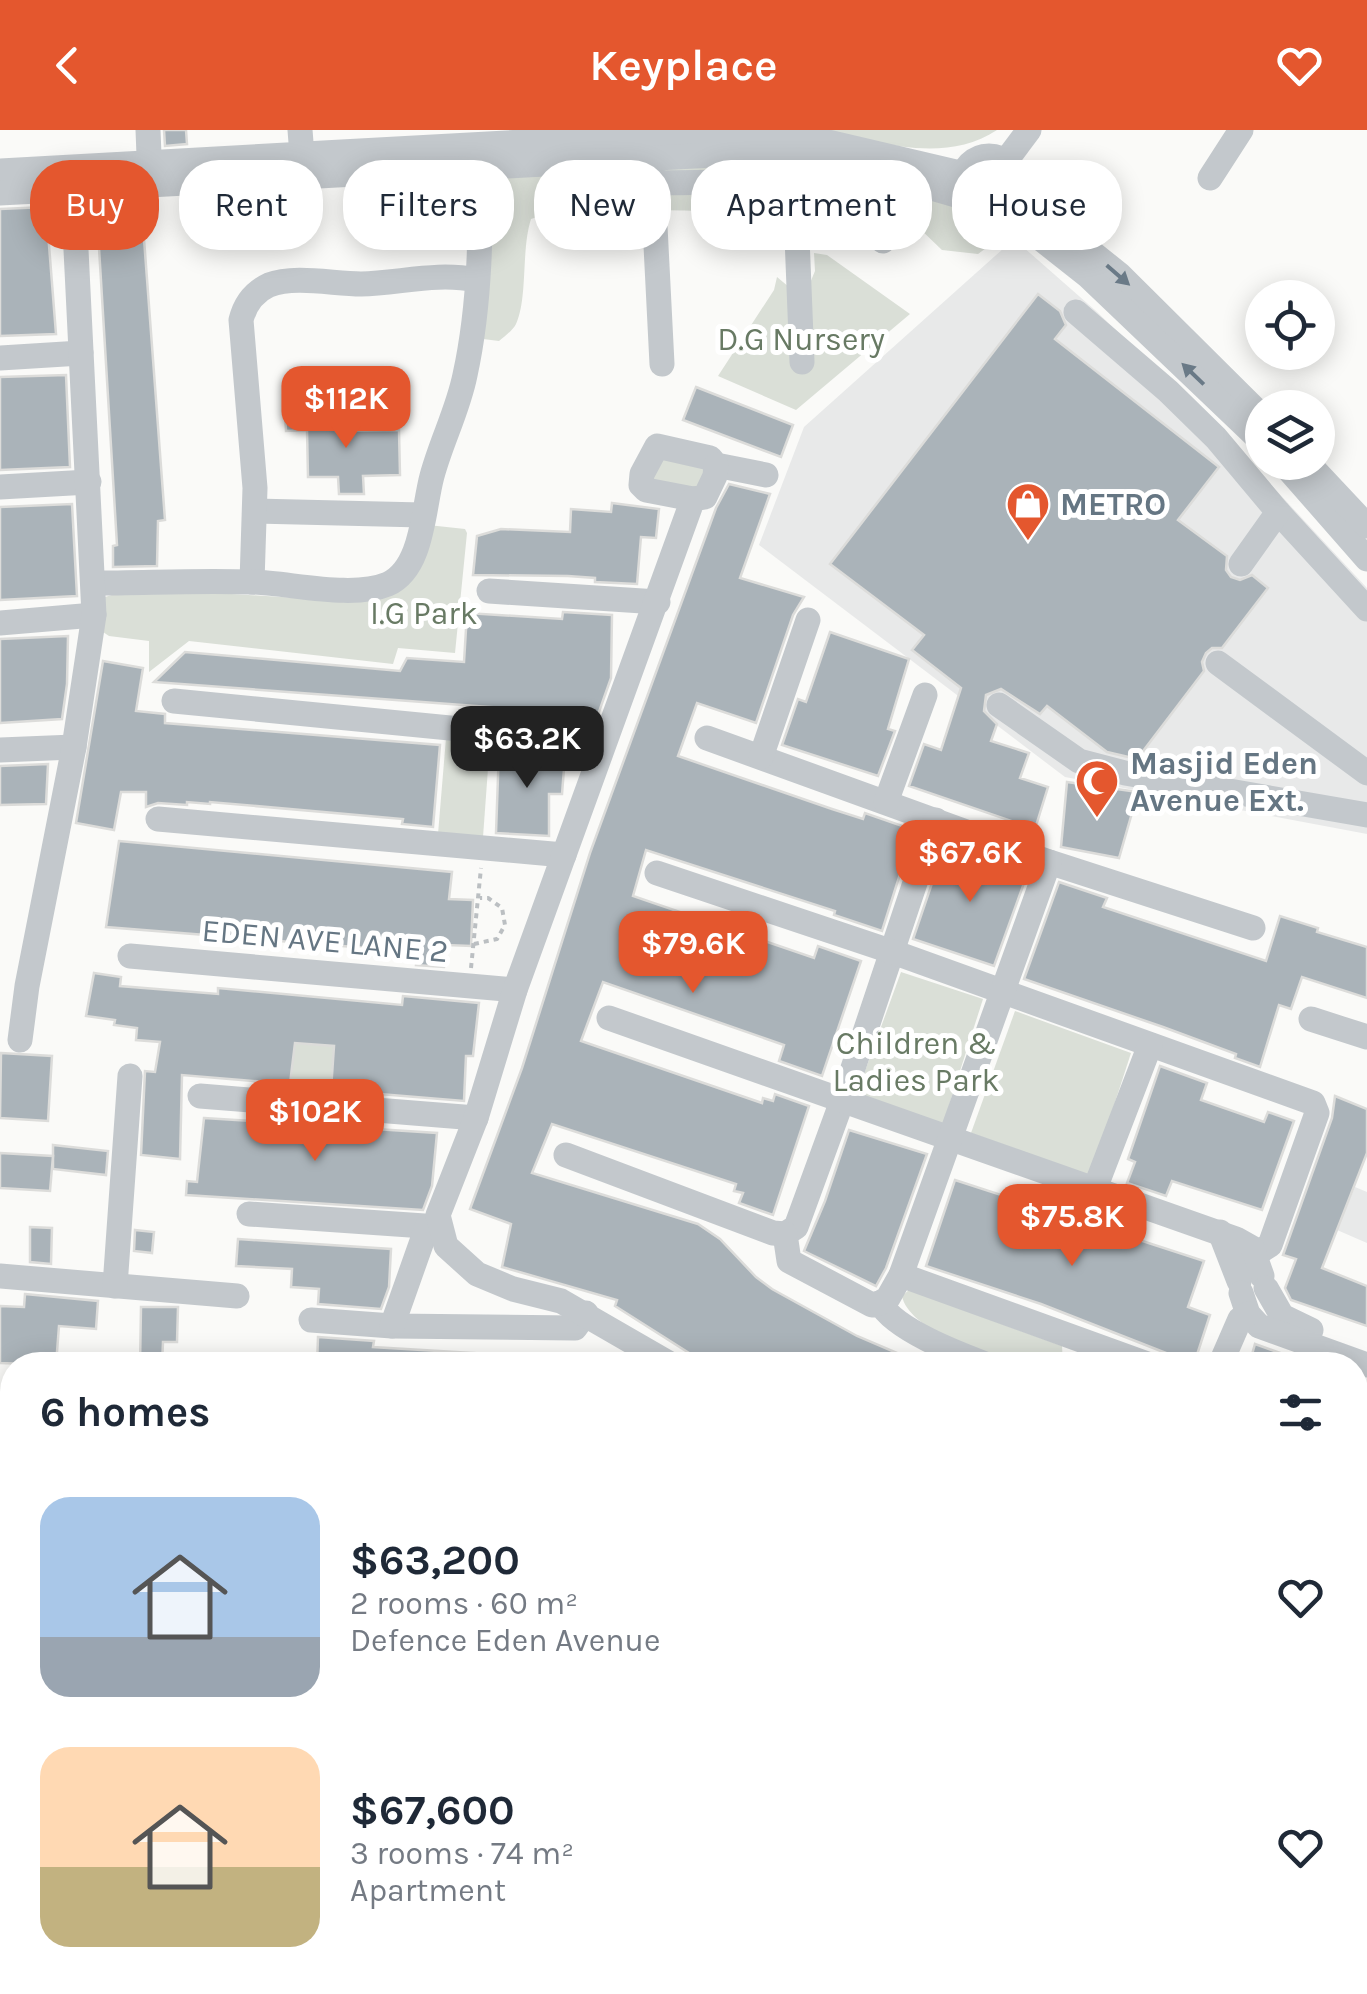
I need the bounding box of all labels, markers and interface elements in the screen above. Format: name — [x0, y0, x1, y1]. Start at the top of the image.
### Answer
icon: back — [40, 38, 95, 93]
icon: heart — [1272, 38, 1327, 93]
text: Keyplace — [589, 39, 778, 91]
chip: Buy — [30, 160, 159, 250]
chip: Rent — [179, 160, 323, 250]
chip: Filters — [343, 160, 514, 250]
chip: New — [534, 160, 671, 250]
chip: Apartment — [691, 160, 932, 250]
chip: House — [952, 160, 1122, 250]
one-way arrow — [1105, 263, 1130, 285]
map controls — [1245, 280, 1335, 480]
button: locate — [1245, 280, 1335, 370]
park label: D.G Nursery — [717, 321, 885, 358]
one-way arrow — [1181, 362, 1205, 386]
pin: $112K — [276, 366, 416, 451]
text: $112K — [303, 380, 389, 417]
button: layers — [1245, 390, 1335, 480]
shop icon: METRO — [1005, 481, 1051, 542]
place label: METRO — [1060, 486, 1166, 523]
park label: I.G Park — [370, 595, 478, 632]
pin: $63.2K — [446, 706, 608, 791]
text: $63.2K — [473, 720, 581, 757]
place label: Masjid Eden Avenue Ext. — [1130, 745, 1318, 819]
mosque icon: Masjid Eden Avenue Ext. — [1074, 758, 1120, 819]
pin: $67.6K — [889, 820, 1051, 905]
text: $67.6K — [918, 834, 1022, 871]
pin: $79.6K — [612, 911, 774, 996]
street label: EDEN AVE LANE 2 — [200, 912, 450, 970]
text: $79.6K — [641, 925, 745, 962]
park label: Children & Ladies Park — [833, 1025, 999, 1099]
pin: $102K — [245, 1079, 385, 1164]
text: $102K — [268, 1093, 362, 1130]
pin: $75.8K — [991, 1184, 1153, 1269]
text: $75.8K — [1019, 1198, 1125, 1235]
icon: filters — [1273, 1385, 1328, 1440]
text: 6 homes — [40, 1387, 210, 1437]
text: $63,200 — [350, 1535, 520, 1585]
icon: home — [120, 1537, 240, 1657]
icon: heart — [1273, 1570, 1328, 1625]
text: 2 rooms · 60 m² — [350, 1585, 578, 1622]
text: Defence Eden Avenue — [350, 1622, 660, 1659]
text: $67,600 — [350, 1785, 515, 1835]
icon: home — [120, 1787, 240, 1907]
icon: heart — [1273, 1820, 1328, 1875]
text: 3 rooms · 74 m² — [350, 1835, 574, 1872]
text: Apartment — [350, 1872, 506, 1909]

